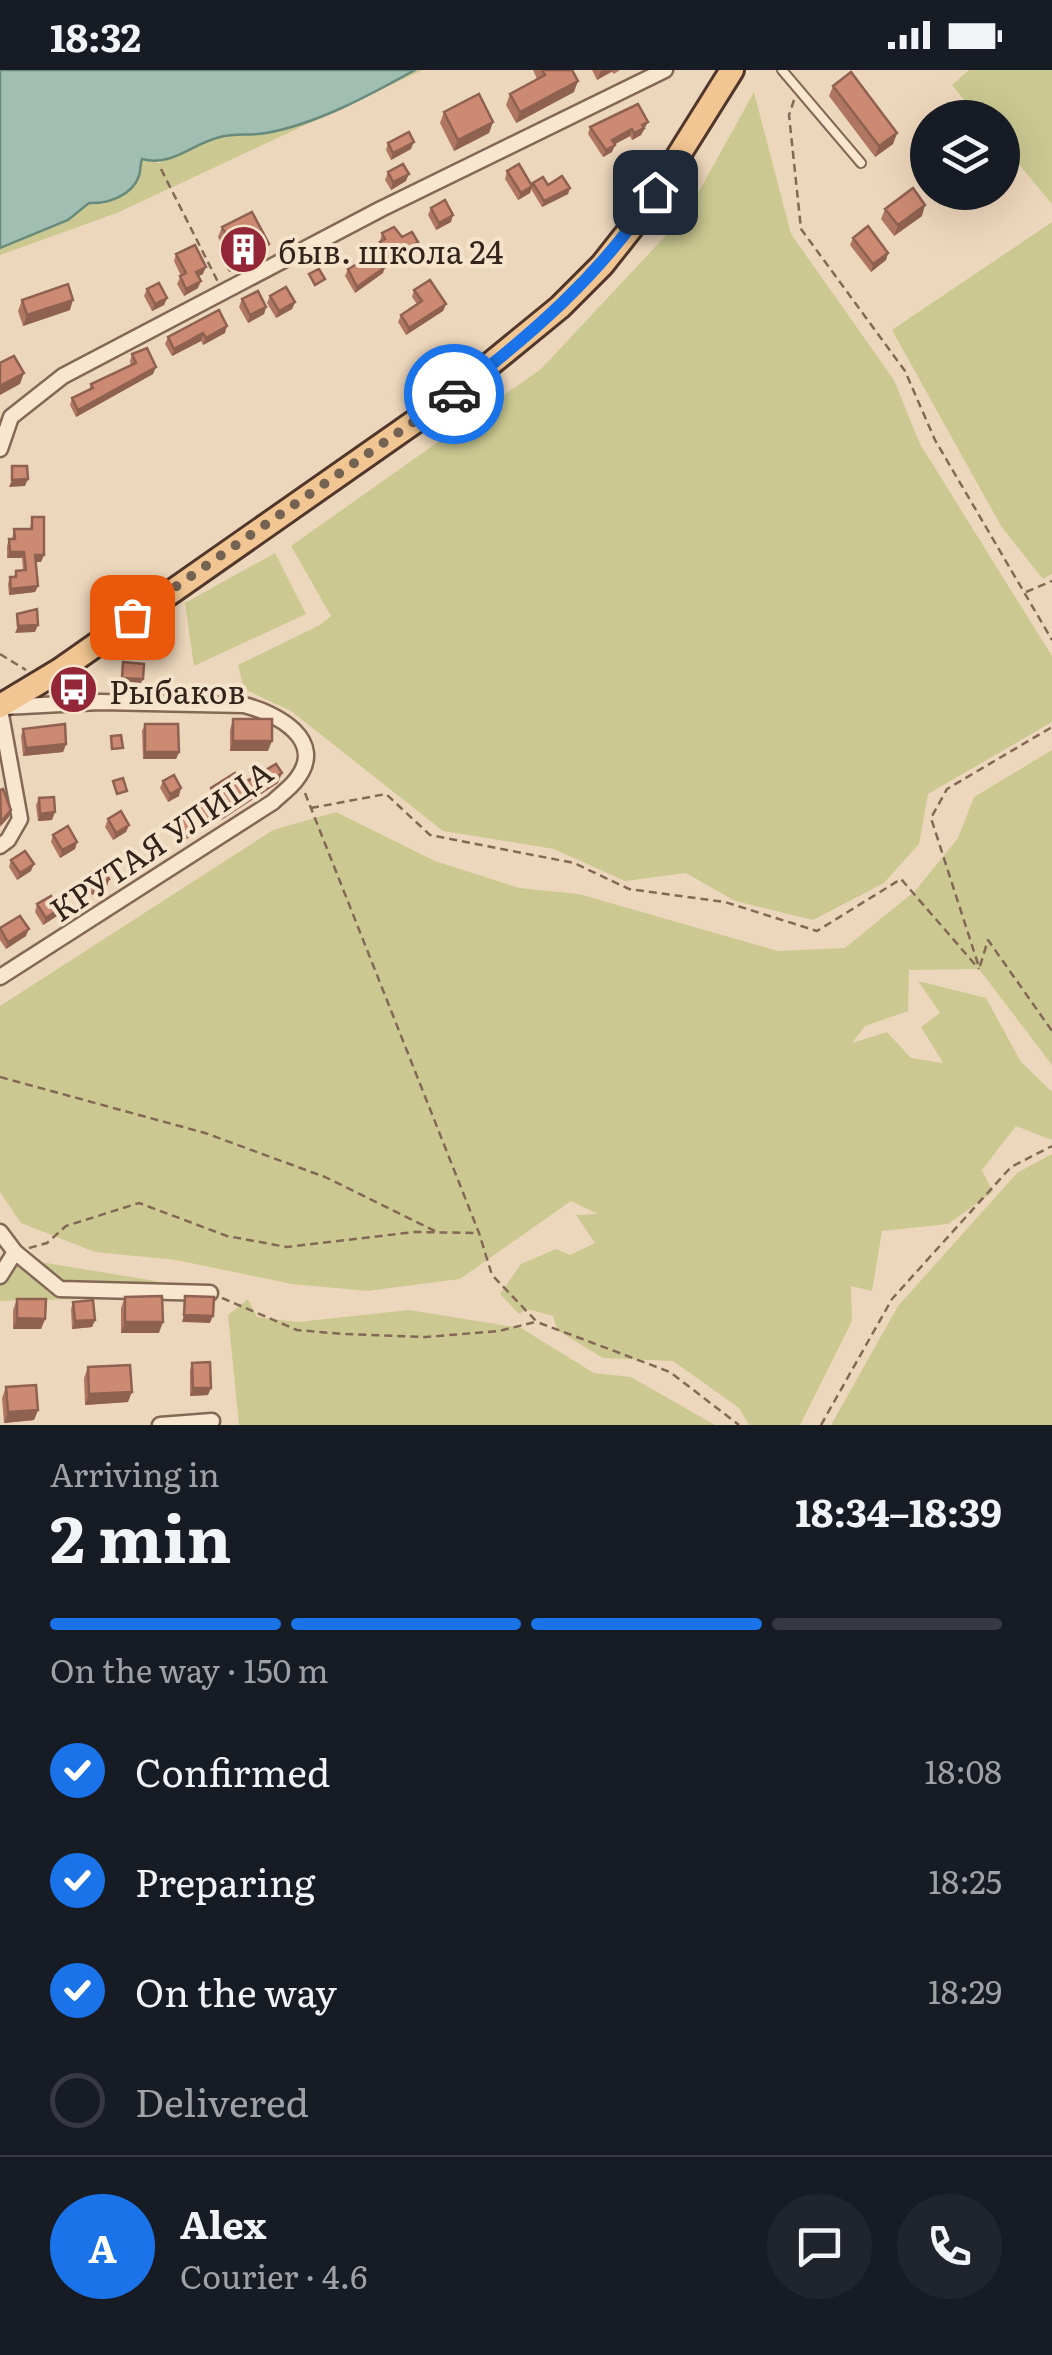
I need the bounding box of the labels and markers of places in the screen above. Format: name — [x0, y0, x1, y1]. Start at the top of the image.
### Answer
pin — [613, 150, 698, 235]
building icon: быв. школа 24 — [217, 224, 269, 276]
place label: быв. школа 24 — [278, 226, 503, 274]
pin — [90, 575, 175, 660]
bus stop icon: Рыбаков — [48, 664, 100, 716]
place label: Рыбаков — [109, 666, 245, 714]

